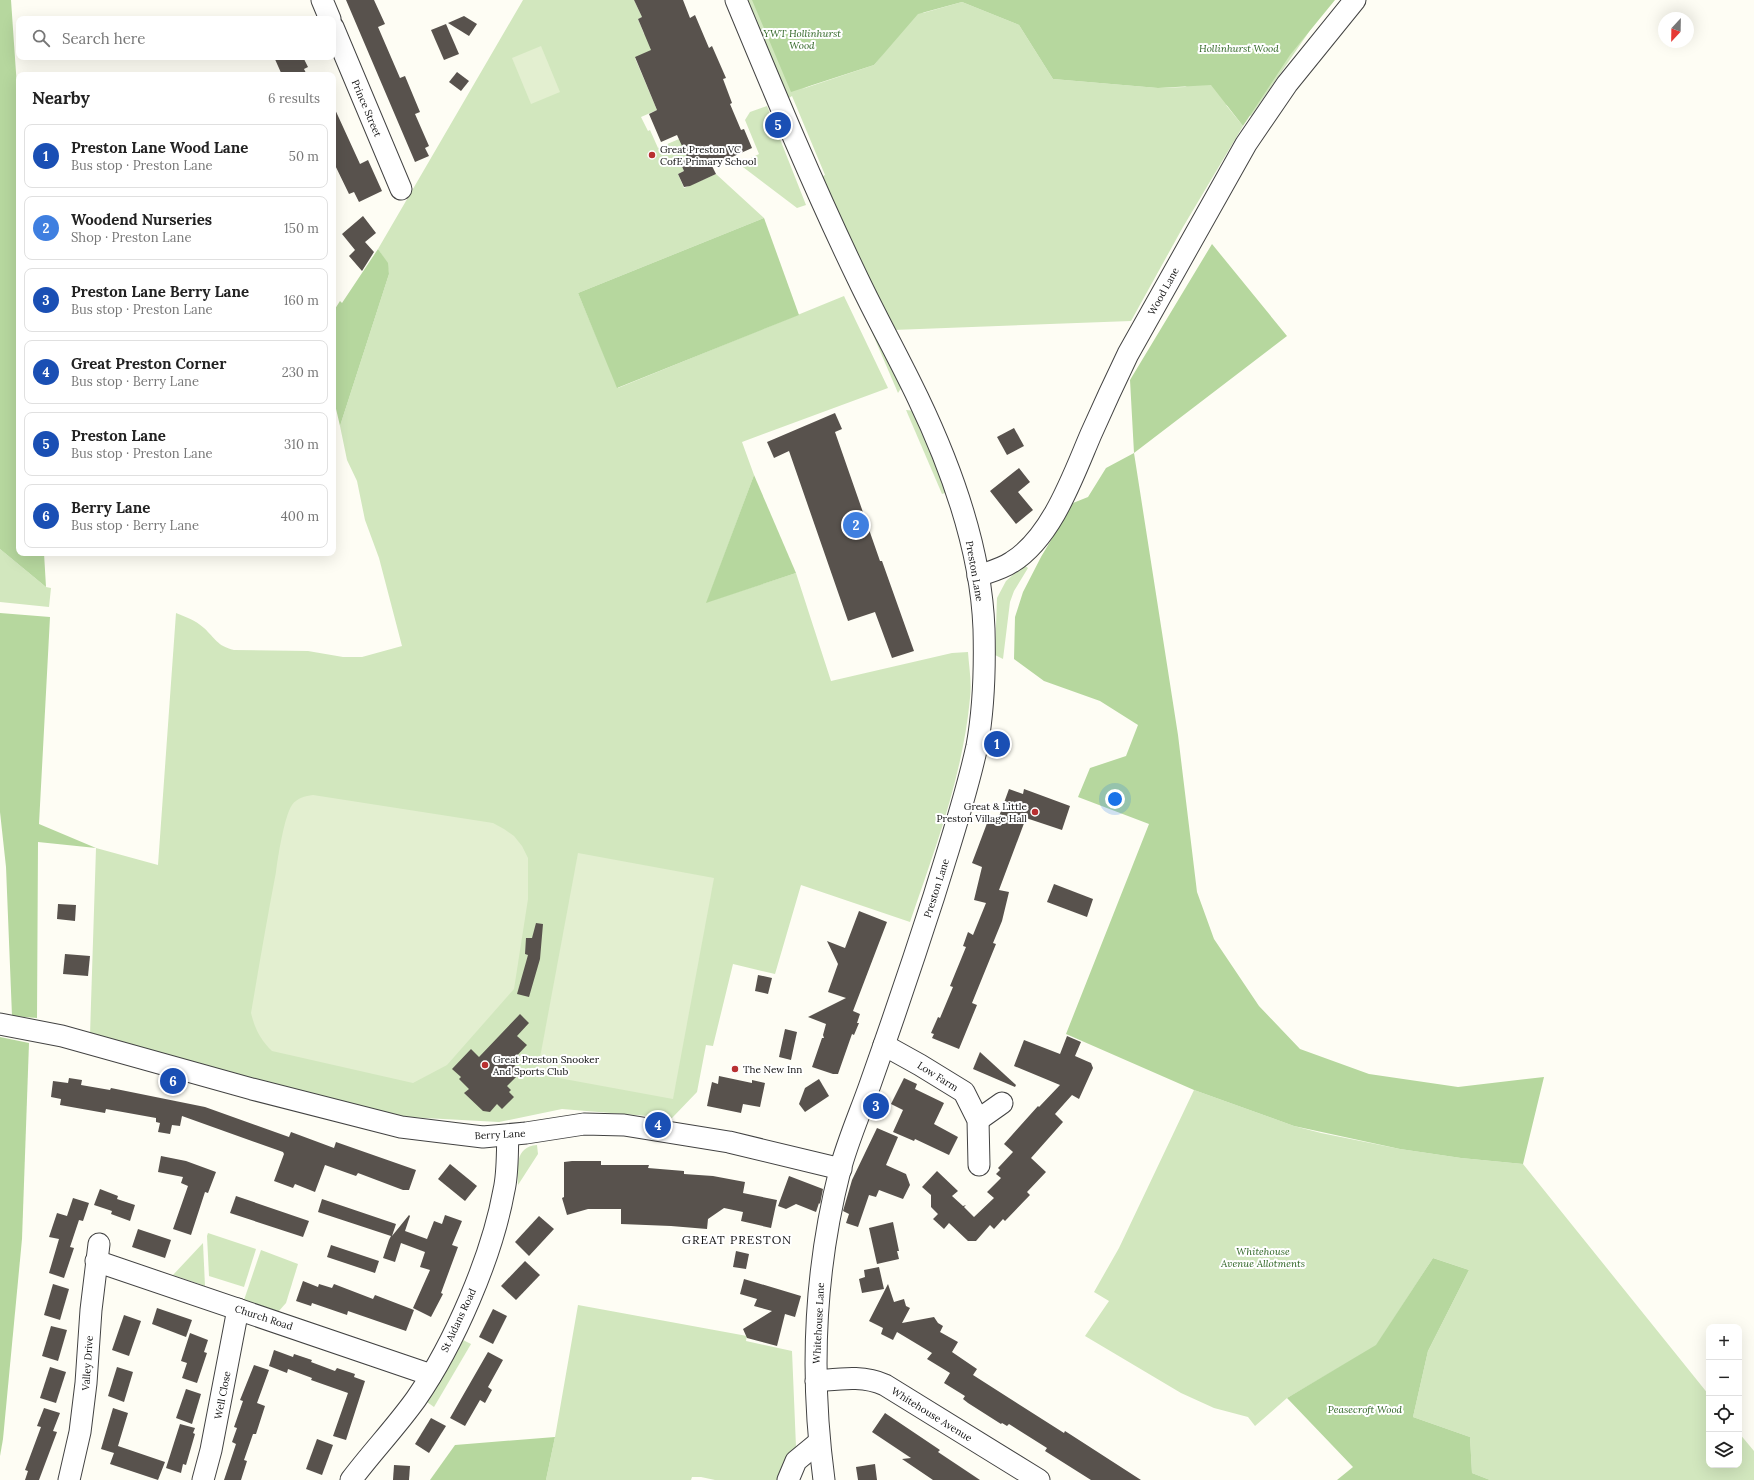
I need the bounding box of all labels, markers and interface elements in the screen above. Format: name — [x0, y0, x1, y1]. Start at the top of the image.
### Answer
north arrow — [1658, 12, 1694, 48]
search box — [16, 16, 336, 60]
icon: search — [30, 27, 52, 49]
park label: YWT Hollinhurst Wood — [763, 27, 841, 52]
text: Search here — [62, 29, 145, 48]
park label: Hollinhurst Wood — [1199, 42, 1279, 55]
street label: Prince Street — [349, 78, 384, 139]
text: Nearby — [32, 87, 90, 109]
text: 6 results — [268, 90, 320, 107]
pin: 5 — [765, 110, 791, 140]
text: Preston Lane Wood Lane — [71, 138, 248, 157]
place label: Great Preston VC CofE Primary School — [660, 143, 757, 168]
text: 1 — [43, 148, 49, 165]
text: 50 m — [289, 148, 319, 165]
marker: Great Preston VC CofE Primary School — [647, 150, 657, 160]
text: Bus stop · Preston Lane — [71, 157, 213, 174]
text: Woodend Nurseries — [71, 210, 212, 229]
text: 2 — [43, 220, 49, 237]
text: 150 m — [284, 220, 319, 237]
text: Shop · Preston Lane — [71, 229, 191, 246]
street label: Wood Lane — [1145, 265, 1182, 317]
text: Preston Lane Berry Lane — [71, 282, 249, 301]
text: 3 — [42, 292, 50, 309]
text: 160 m — [284, 292, 319, 309]
text: Bus stop · Preston Lane — [71, 301, 213, 318]
text: Great Preston Corner — [71, 354, 226, 373]
text: 4 — [42, 364, 50, 381]
text: 230 m — [282, 364, 319, 381]
text: Bus stop · Berry Lane — [71, 373, 199, 390]
text: Preston Lane — [71, 426, 166, 445]
text: 5 — [42, 436, 50, 453]
text: 310 m — [284, 436, 319, 453]
text: Bus stop · Preston Lane — [71, 445, 213, 462]
text: Berry Lane — [71, 498, 150, 517]
text: 6 — [42, 508, 50, 525]
text: 400 m — [281, 508, 319, 525]
pin: 2 — [843, 510, 869, 540]
text: Bus stop · Berry Lane — [71, 517, 199, 534]
street label: Preston Lane — [963, 540, 986, 603]
pin: 1 — [984, 729, 1010, 759]
your location — [1105, 789, 1125, 809]
place label: Great & Little Preston Village Hall — [937, 800, 1028, 825]
marker: Great & Little Preston Village Hall — [1030, 807, 1040, 817]
street label: Preston Lane — [921, 856, 952, 919]
place label: Great Preston Snooker And Sports Club — [492, 1053, 600, 1078]
street label: Low Farm — [915, 1059, 961, 1094]
marker: Great Preston Snooker And Sports Club — [480, 1060, 490, 1070]
place label: The New Inn — [743, 1063, 802, 1076]
marker: The New Inn — [730, 1064, 740, 1074]
pin: 6 — [160, 1066, 186, 1096]
pin: 3 — [863, 1091, 889, 1121]
pin: 4 — [645, 1110, 671, 1140]
street label: Berry Lane — [474, 1127, 526, 1142]
district label: GREAT PRESTON — [682, 1232, 792, 1247]
park label: Whitehouse Avenue Allotments — [1220, 1245, 1305, 1270]
street label: Whitehouse Lane — [810, 1281, 827, 1364]
street label: St Aidans Road — [438, 1286, 479, 1354]
street label: Church Road — [233, 1302, 295, 1333]
map controls — [1706, 1324, 1742, 1468]
button: + — [1706, 1324, 1742, 1360]
street label: Valley Drive — [79, 1334, 96, 1392]
button: − — [1706, 1360, 1742, 1396]
street label: Well Close — [211, 1369, 234, 1420]
street label: Whitehouse Avenue — [889, 1384, 975, 1445]
button: locate — [1706, 1396, 1742, 1432]
park label: Peasecroft Wood — [1328, 1403, 1403, 1416]
button: layers — [1706, 1432, 1742, 1468]

